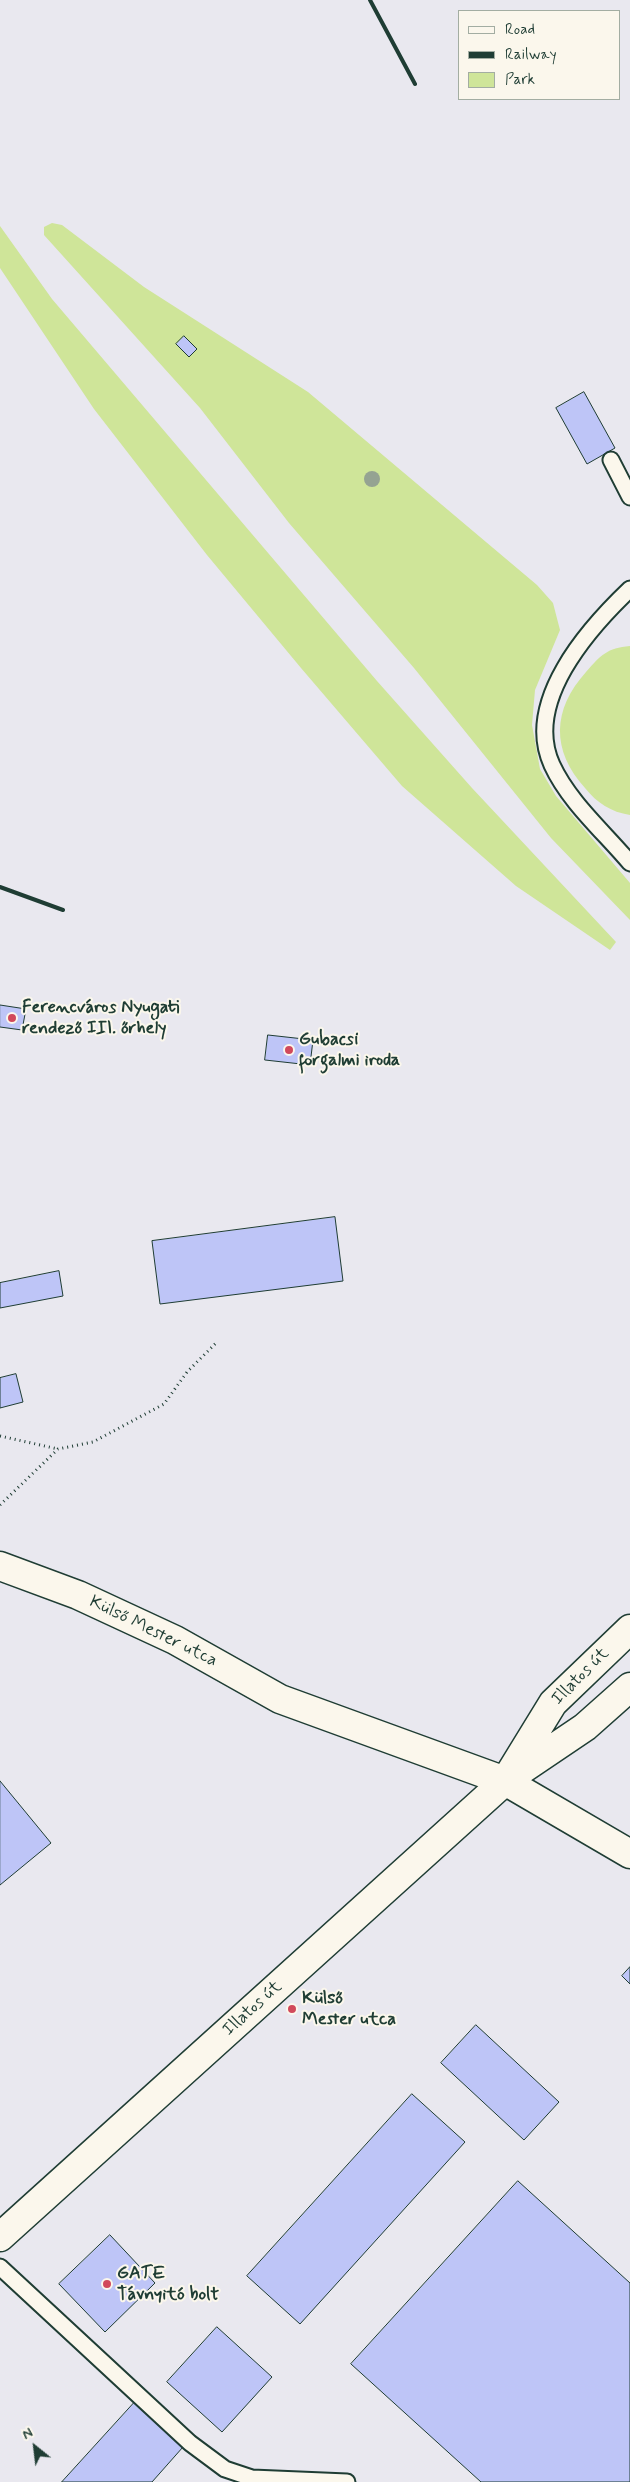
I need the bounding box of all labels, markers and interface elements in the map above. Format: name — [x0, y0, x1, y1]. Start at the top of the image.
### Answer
legend — [458, 10, 620, 100]
text: Road — [505, 20, 535, 40]
text: Railway — [505, 45, 557, 65]
text: Park — [505, 70, 535, 90]
place label: Ferencváros Nyugati rendező III. őrhely — [22, 997, 179, 1040]
marker: Ferencváros Nyugati rendező III. őrhely — [6, 1012, 18, 1024]
place label: Gubacsi forgalmi iroda — [299, 1029, 400, 1072]
marker: Gubacsi forgalmi iroda — [283, 1044, 295, 1056]
street label: Külső Mester utca — [85, 1592, 221, 1672]
street label: Illatos út — [548, 1644, 614, 1710]
street label: Illatos út — [219, 1977, 287, 2041]
place label: Külső Mester utca — [302, 1988, 396, 2030]
marker: Külső Mester utca — [286, 2003, 298, 2015]
place label: GATE Távnyitó bolt — [117, 2263, 219, 2306]
marker: GATE Távnyitó bolt — [101, 2278, 113, 2290]
north arrow — [10, 2422, 60, 2472]
text: N — [19, 2424, 36, 2444]

